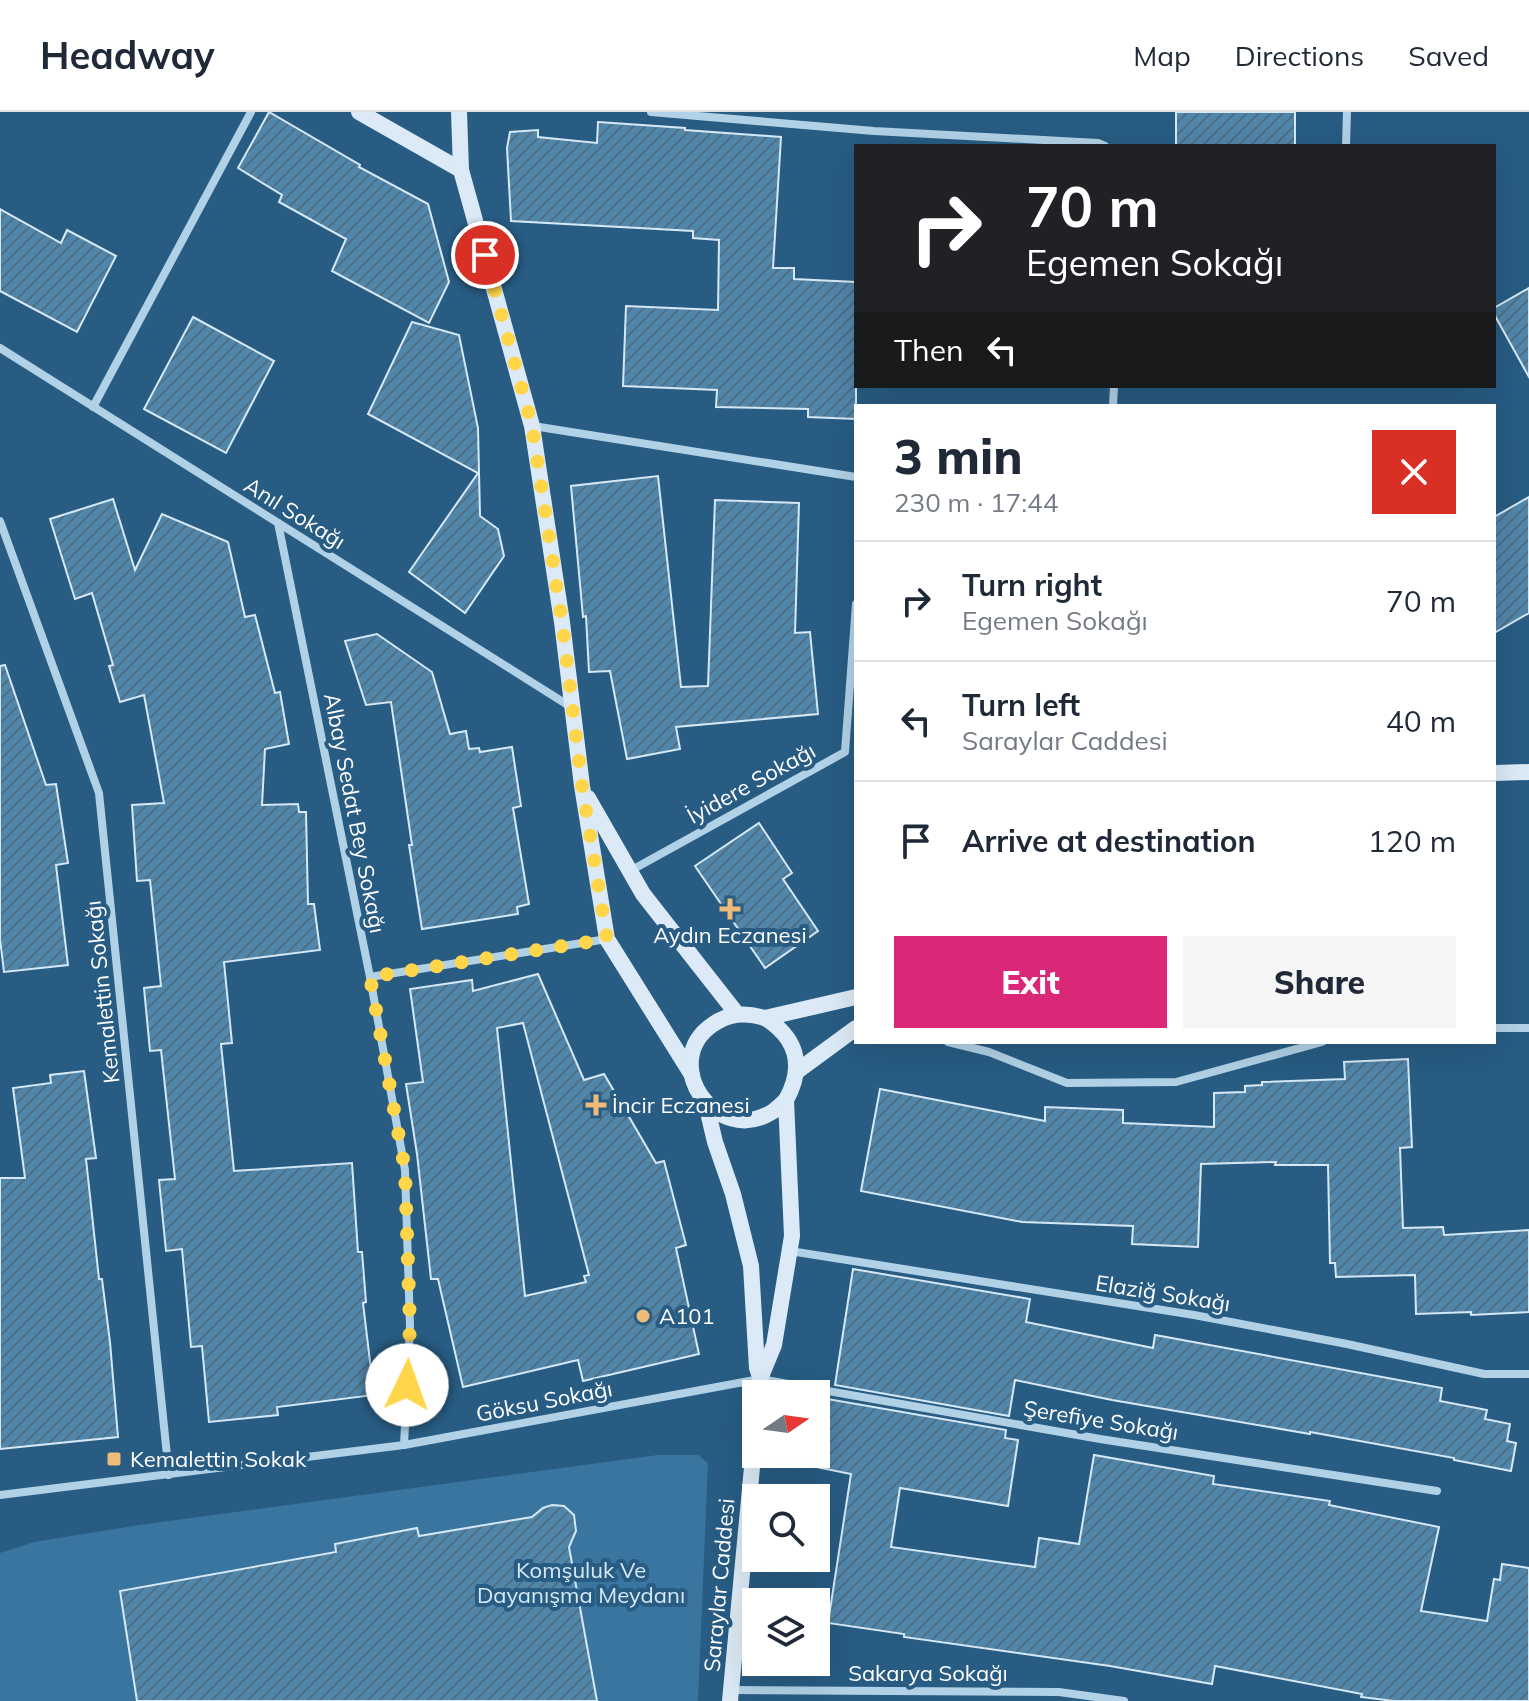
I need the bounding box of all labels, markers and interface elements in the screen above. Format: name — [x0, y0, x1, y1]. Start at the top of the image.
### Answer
text: Headway — [40, 31, 215, 79]
text: Map — [1133, 38, 1191, 73]
text: Directions — [1235, 38, 1364, 73]
text: Saved — [1408, 38, 1489, 73]
text: 70 m — [1026, 171, 1159, 241]
icon: right — [894, 176, 998, 280]
pin — [451, 221, 519, 289]
icon: arrive — [463, 233, 507, 277]
text: Egemen Sokağı — [1026, 240, 1283, 285]
icon: left — [980, 328, 1024, 372]
text: Then — [894, 331, 964, 369]
text: 3 min — [894, 426, 1023, 486]
button: close — [1372, 430, 1456, 514]
street label: Anıl Sokağı — [239, 471, 351, 555]
text: 230 m · 17:44 — [894, 486, 1058, 519]
text: Turn right — [962, 566, 1102, 604]
icon: right — [894, 579, 938, 623]
text: 70 m — [1386, 582, 1456, 620]
text: Egemen Sokağı — [962, 604, 1148, 637]
text: Turn left — [962, 686, 1080, 724]
street label: Albay Sedat Bey Sokağı — [318, 691, 392, 935]
icon: left — [894, 699, 938, 743]
text: 40 m — [1386, 702, 1456, 740]
text: Saraylar Caddesi — [962, 724, 1168, 757]
street label: İyidere Sokağı — [682, 736, 820, 830]
icon: arrive — [894, 819, 938, 863]
text: Arrive at destination — [962, 822, 1256, 860]
text: 120 m — [1368, 822, 1456, 860]
street label: Kemalettin Sokağı — [78, 899, 126, 1085]
marker: Aydın Eczanesi — [721, 900, 739, 918]
place label: Aydın Eczanesi — [653, 921, 807, 949]
button: Exit — [894, 936, 1167, 1028]
button: Share — [1183, 936, 1456, 1028]
place label: İncir Eczanesi — [612, 1091, 750, 1119]
marker: İncir Eczanesi — [587, 1096, 605, 1114]
street label: Elaziğ Sokağı — [1094, 1269, 1232, 1317]
place label: A101 — [659, 1302, 715, 1330]
marker: A101 — [634, 1307, 652, 1325]
position arrow — [365, 1343, 449, 1427]
street label: Göksu Sokağı — [473, 1374, 615, 1428]
north arrow — [742, 1380, 830, 1468]
map controls — [742, 1380, 830, 1676]
street label: Şerefiye Sokağı — [1022, 1394, 1180, 1446]
place label: Kemalettin Sokak — [130, 1445, 307, 1473]
marker: Kemalettin Sokak — [105, 1450, 123, 1468]
button: search — [742, 1484, 830, 1572]
street label: Saraylar Caddesi — [697, 1497, 741, 1673]
park label: Komşuluk Ve Dayanışma Meydanı — [477, 1556, 685, 1609]
button: layers — [742, 1588, 830, 1676]
street label: Sakarya Sokağı — [848, 1659, 1008, 1687]

